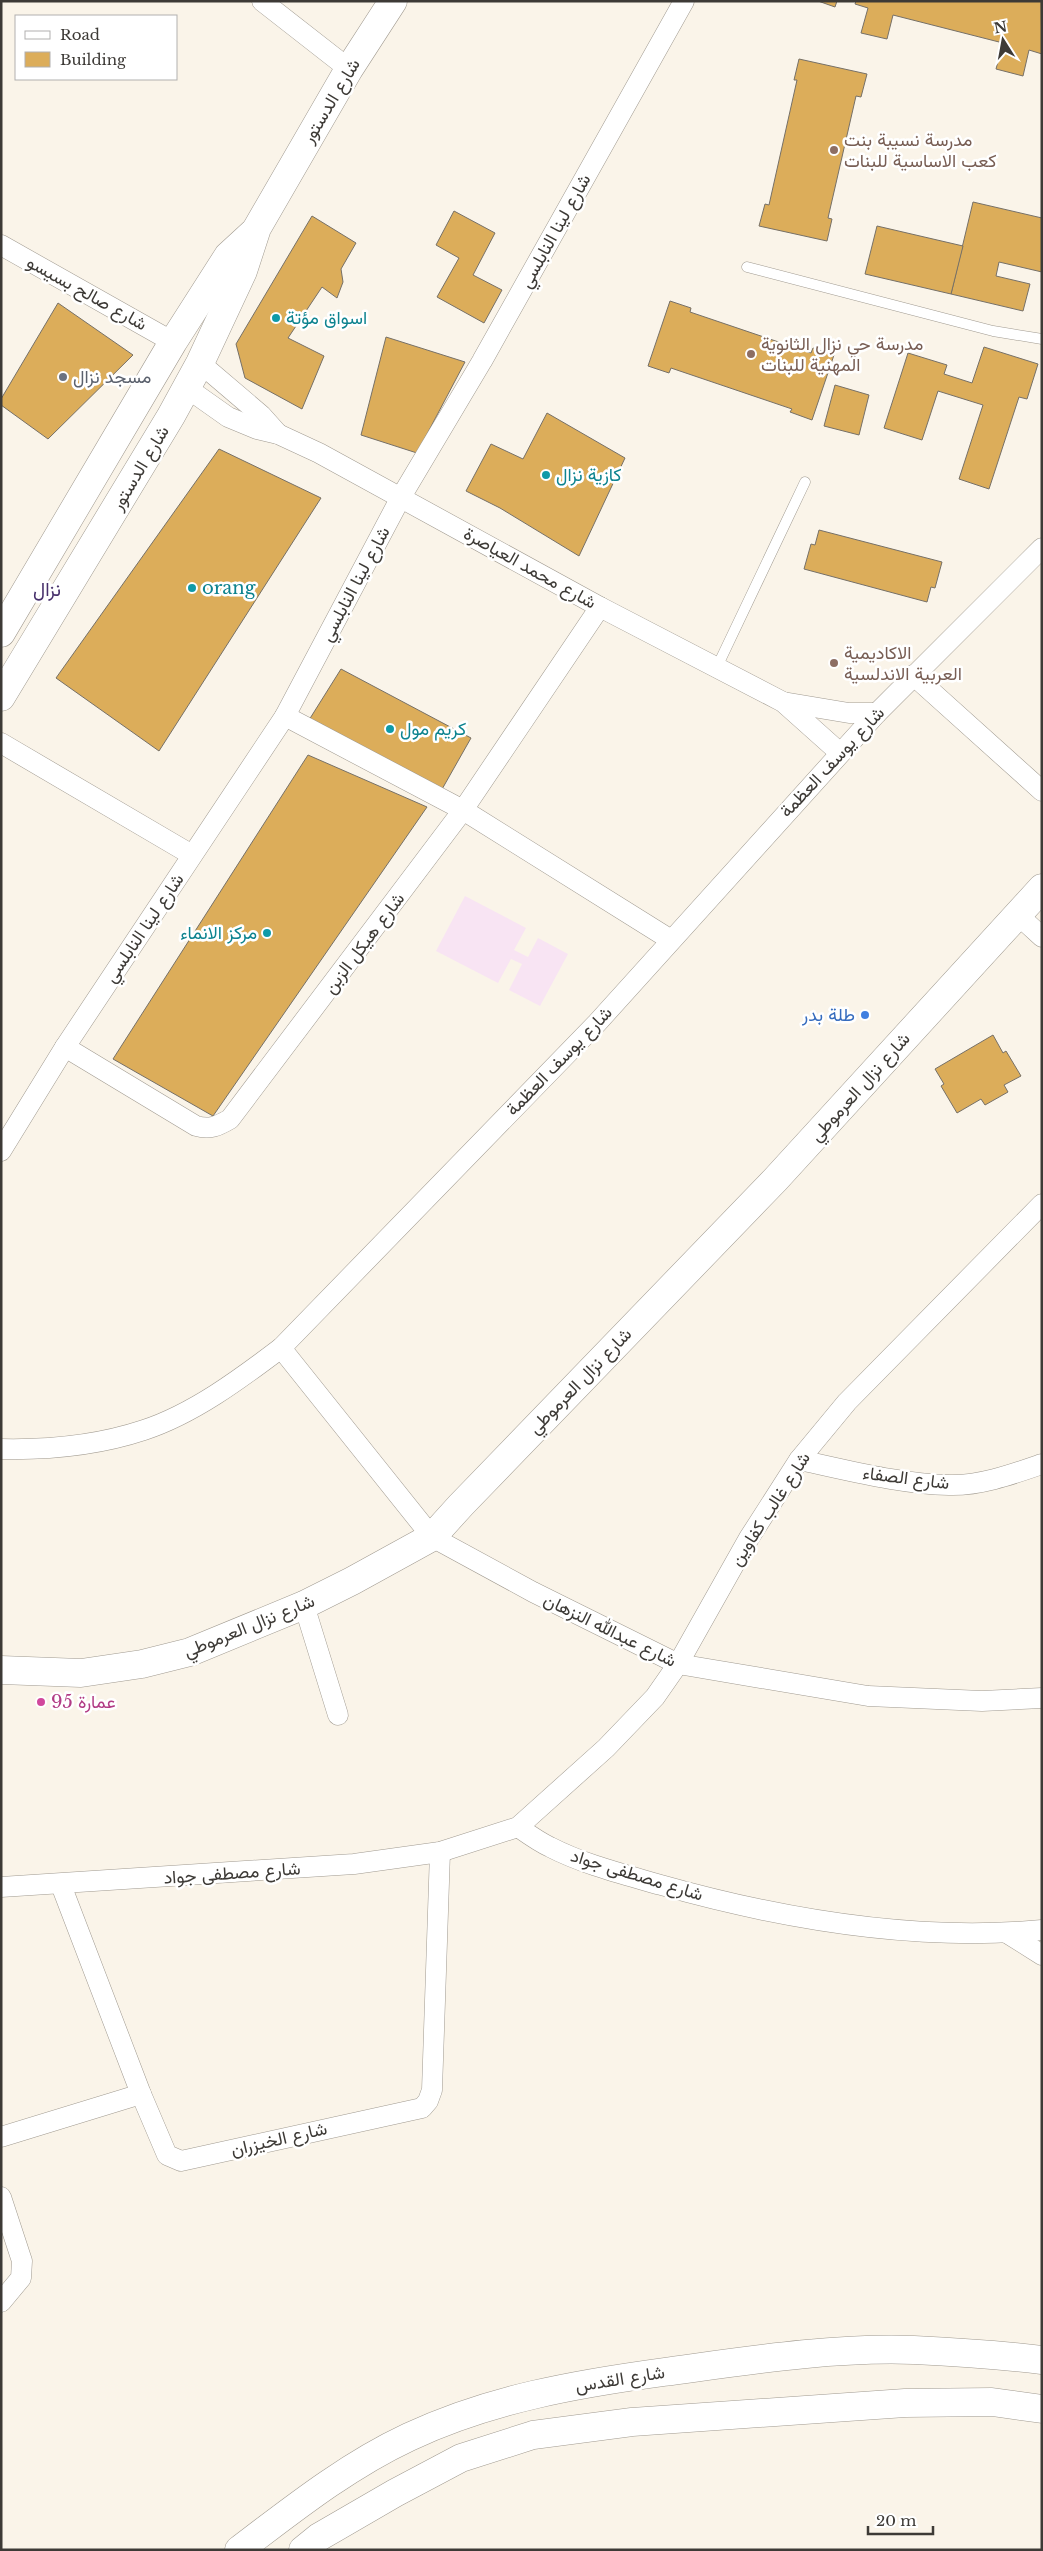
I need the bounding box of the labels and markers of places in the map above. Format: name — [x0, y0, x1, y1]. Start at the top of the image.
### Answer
place label: مدرسة نسيبة بنت كعب الاساسية للبنات — [844, 129, 996, 172]
marker: مدرسة نسيبة بنت كعب الاساسية للبنات — [828, 144, 840, 156]
place label: اسواق مؤتة — [286, 307, 367, 329]
marker: اسواق مؤتة — [270, 312, 282, 324]
place label: مدرسة حي نزال الثانوية المهنية للبنات — [761, 333, 923, 376]
marker: مدرسة حي نزال الثانوية المهنية للبنات — [745, 348, 757, 360]
place label: مسجد نزال — [73, 366, 151, 388]
marker: مسجد نزال — [57, 371, 69, 383]
place label: كازية نزال — [556, 464, 622, 486]
marker: كازية نزال — [540, 469, 552, 481]
place label: orang — [202, 577, 256, 599]
marker: orang — [186, 582, 198, 594]
place label: الاكاديمية العربية الاندلسية — [844, 642, 962, 685]
marker: الاكاديمية العربية الاندلسية — [828, 657, 840, 669]
place label: كريم مول — [400, 718, 466, 741]
marker: كريم مول — [384, 723, 396, 735]
place label: مركز الانماء — [180, 922, 257, 944]
marker: مركز الانماء — [261, 927, 273, 939]
place label: طلة بدر — [801, 1004, 855, 1026]
marker: طلة بدر — [859, 1009, 871, 1021]
place label: عمارة 95 — [51, 1691, 116, 1713]
marker: عمارة 95 — [35, 1696, 47, 1708]

